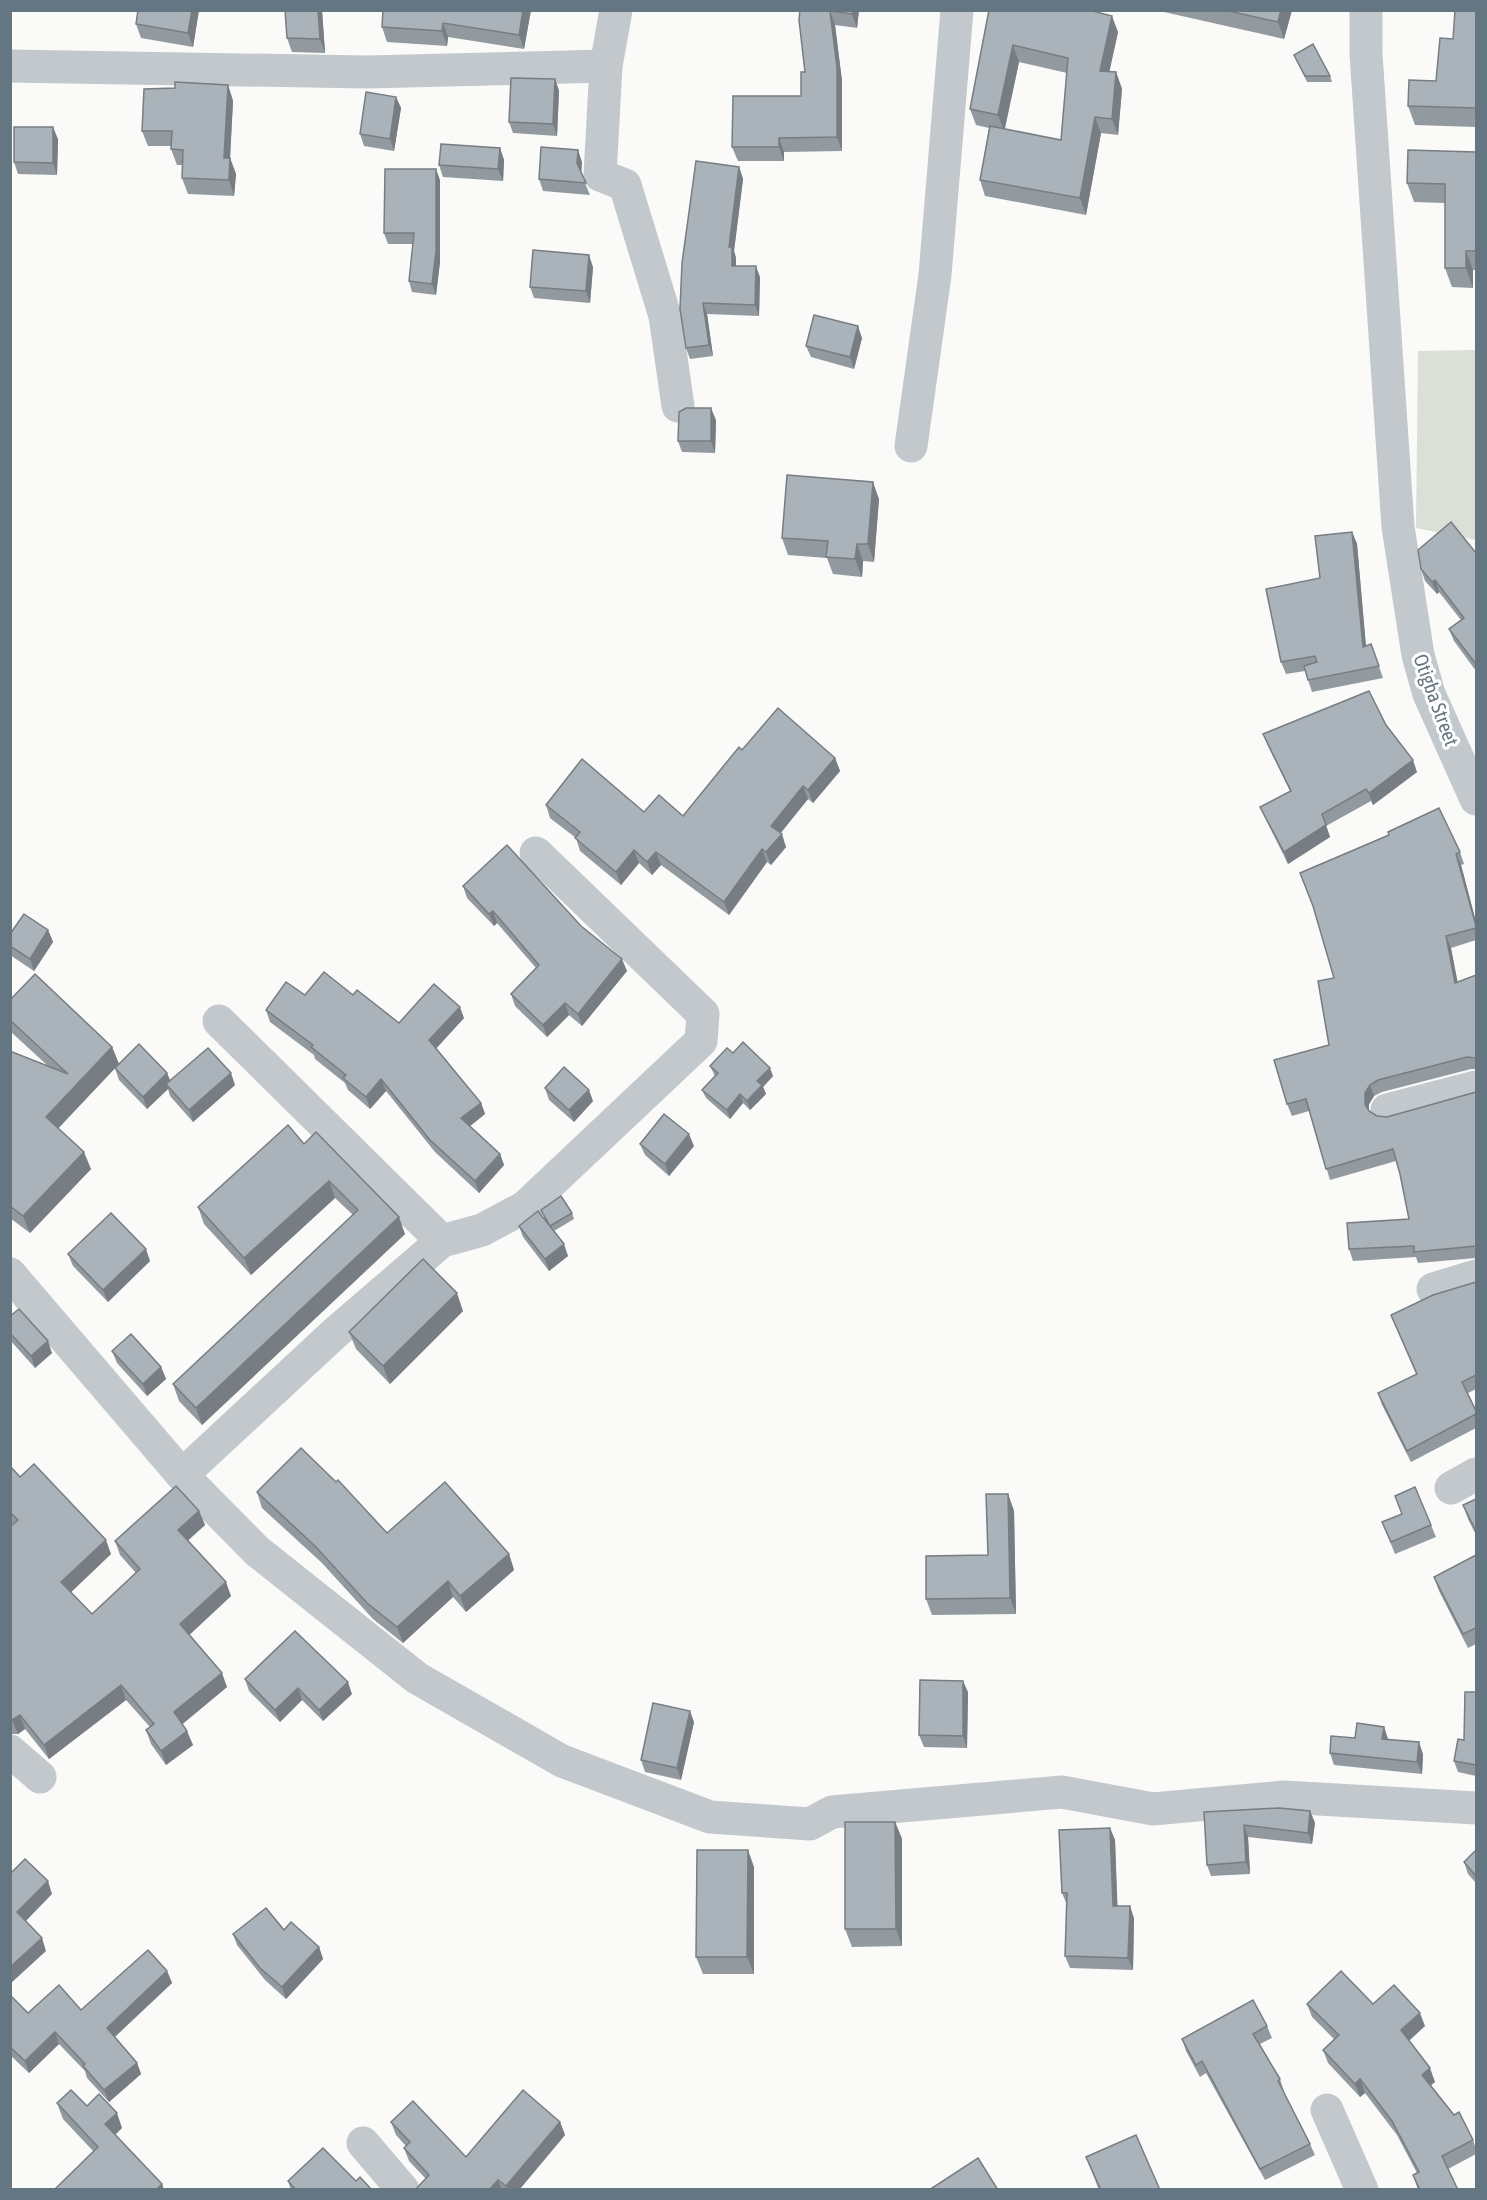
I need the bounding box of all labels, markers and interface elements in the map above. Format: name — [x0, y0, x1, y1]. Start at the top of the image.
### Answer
street label: Otigba Street — [1409, 651, 1464, 749]

